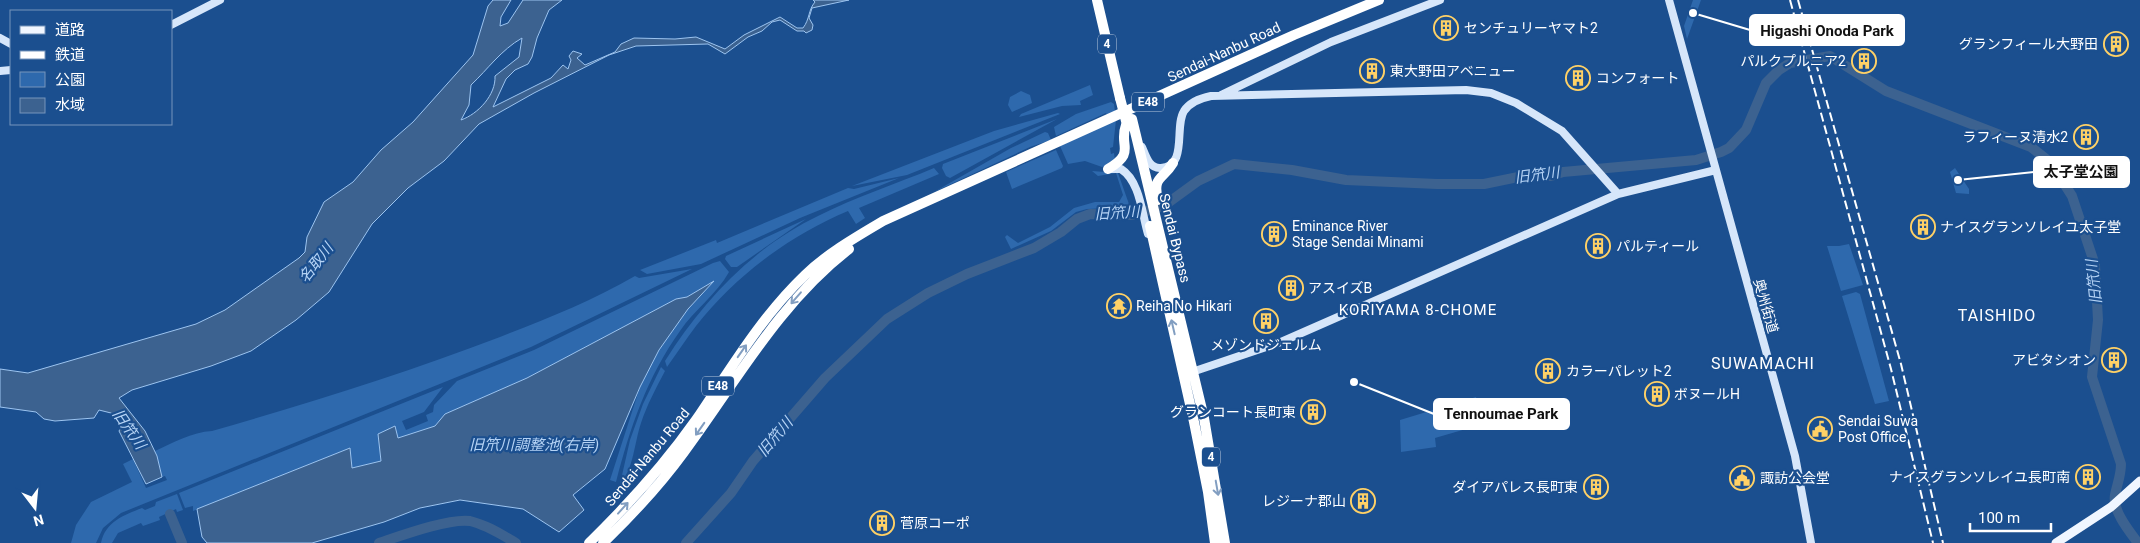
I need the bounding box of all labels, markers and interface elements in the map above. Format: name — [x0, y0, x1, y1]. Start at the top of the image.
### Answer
legend — [10, 10, 172, 125]
building icon: センチュリーヤマト2 — [1433, 15, 1459, 41]
callout: Higashi Onoda Park — [1750, 15, 1904, 45]
street label: Sendai-Nanbu Road — [1165, 19, 1283, 85]
place label: センチュリーヤマト2 — [1464, 20, 1598, 36]
text: 道路 — [55, 21, 85, 39]
text: Higashi Onoda Park — [1760, 22, 1895, 40]
building icon: グランフィール大野田 — [2103, 31, 2129, 57]
road number: 4 — [1098, 34, 1116, 54]
place label: グランフィール大野田 — [1959, 36, 2098, 52]
text: 鉄道 — [55, 46, 85, 64]
building icon: パルクプルニア2 — [1851, 48, 1877, 74]
place label: パルクプルニア2 — [1740, 53, 1846, 69]
building icon: 東大野田アベニュー — [1359, 58, 1385, 84]
place label: 東大野田アベニュー — [1390, 63, 1516, 79]
building icon: コンフォート — [1565, 65, 1591, 91]
place label: コンフォート — [1596, 70, 1680, 86]
text: 公園 — [55, 71, 85, 89]
road number: E48 — [1132, 92, 1164, 111]
text: 水域 — [55, 96, 85, 114]
building icon: ラフィーヌ清水2 — [2073, 124, 2099, 150]
place label: ラフィーヌ清水2 — [1962, 129, 2068, 145]
callout: 太子堂公園 — [2034, 157, 2129, 187]
water label: 旧笊川 — [1514, 163, 1562, 187]
text: 太子堂公園 — [2043, 163, 2119, 181]
street label: Sendai Bypass — [1156, 192, 1194, 284]
water label: 旧笊川 — [1094, 203, 1142, 223]
building icon: ナイスグランソレイユ太子堂 — [1910, 214, 1936, 240]
place label: Eminance River Stage Sendai Minami — [1292, 218, 1424, 250]
place label: ナイスグランソレイユ太子堂 — [1940, 219, 2121, 235]
building icon: Eminance River Stage Sendai Minami — [1261, 221, 1287, 247]
building icon: パルティール — [1585, 233, 1611, 259]
water label: 名取川 — [295, 238, 338, 286]
place label: パルティール — [1616, 238, 1699, 254]
water label: 旧笊川 — [2082, 257, 2105, 305]
building icon: アスイズB — [1278, 275, 1304, 301]
street label: 奥州街道 — [1751, 277, 1781, 335]
place label: アスイズB — [1308, 280, 1372, 296]
one-way arrow — [790, 291, 802, 304]
temple icon: Reiha No Hikari — [1106, 293, 1132, 319]
place label: Reiha No Hikari — [1136, 298, 1232, 314]
district label: KORIYAMA 8-CHOME — [1339, 301, 1497, 319]
district label: TAISHIDO — [1958, 306, 2036, 325]
building icon: メゾンドジェルム — [1253, 308, 1279, 334]
one-way arrow — [1168, 319, 1177, 335]
place label: メゾンドジェルム — [1210, 337, 1322, 353]
one-way arrow — [737, 344, 747, 358]
building icon: アビタシオン — [2101, 347, 2127, 373]
place label: アビタシオン — [2012, 352, 2096, 368]
district label: SUWAMACHI — [1711, 354, 1815, 373]
building icon: カラーパレット2 — [1535, 358, 1561, 384]
place label: カラーパレット2 — [1566, 363, 1672, 379]
road number: E48 — [702, 376, 734, 396]
building icon: ボヌールH — [1644, 381, 1670, 407]
place label: ボヌールH — [1674, 386, 1740, 402]
building icon: グランコート長町東 — [1300, 399, 1326, 425]
callout: Tennoumae Park — [1434, 399, 1569, 429]
place label: グランコート長町東 — [1170, 404, 1296, 420]
water label: 旧笊川 — [109, 405, 150, 454]
street label: Sendai-Nanbu Road — [601, 405, 693, 509]
text: Tennoumae Park — [1444, 405, 1559, 423]
water label: 旧笊川 — [754, 412, 798, 460]
place label: Sendai Suwa Post Office — [1838, 413, 1918, 445]
public building icon: Sendai Suwa Post Office — [1807, 416, 1833, 442]
one-way arrow — [695, 422, 705, 436]
water label: 旧笊川調整池(右岸) — [469, 436, 599, 454]
road number: 4 — [1202, 448, 1220, 467]
building icon: ナイスグランソレイユ長町南 — [2075, 464, 2101, 490]
public building icon: 諏訪公会堂 — [1729, 465, 1755, 491]
place label: ナイスグランソレイユ長町南 — [1889, 469, 2070, 485]
place label: 諏訪公会堂 — [1760, 470, 1830, 486]
building icon: ダイアパレス長町東 — [1583, 474, 1609, 500]
place label: ダイアパレス長町東 — [1452, 479, 1578, 495]
one-way arrow — [1212, 480, 1222, 496]
north arrow — [10, 483, 60, 533]
building icon: レジーナ郡山 — [1350, 488, 1376, 514]
place label: レジーナ郡山 — [1262, 493, 1346, 509]
scale bar — [1970, 500, 2051, 532]
one-way arrow — [617, 502, 629, 514]
text: 100 m — [1978, 509, 2020, 527]
building icon: 菅原コーポ — [869, 510, 895, 536]
text: N — [32, 511, 46, 530]
place label: 菅原コーポ — [900, 515, 970, 531]

